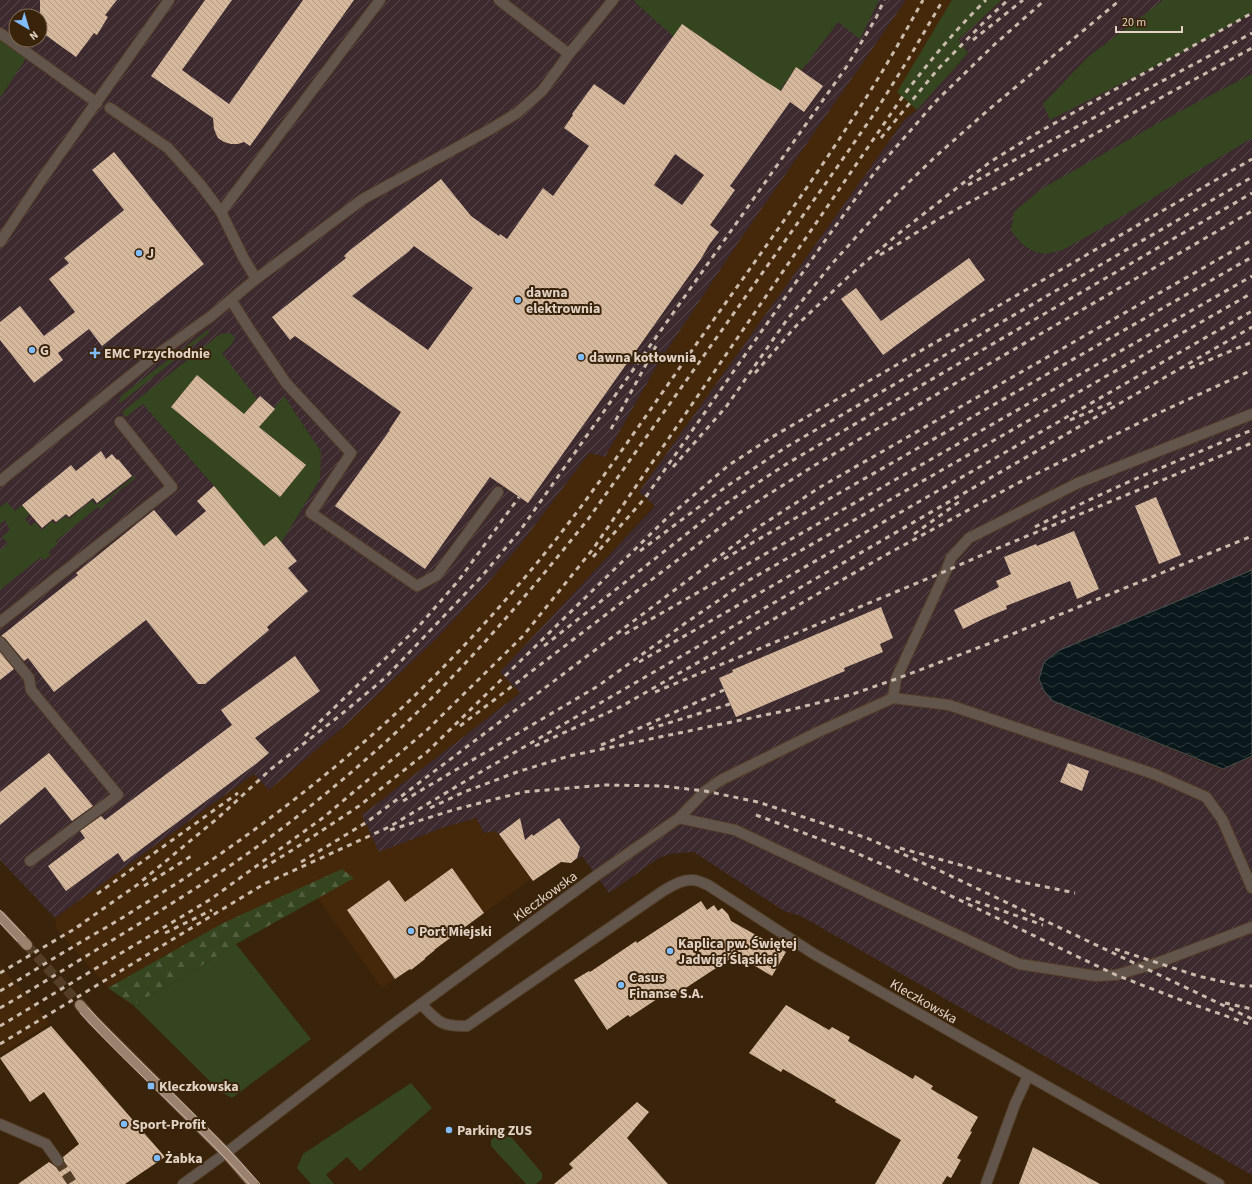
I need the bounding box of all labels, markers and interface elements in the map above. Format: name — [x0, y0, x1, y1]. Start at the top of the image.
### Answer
north arrow — [8, 8, 48, 48]
scale bar — [1116, 8, 1182, 34]
text: 20 m — [1122, 14, 1146, 31]
text: N — [26, 27, 41, 44]
place label: J — [147, 244, 154, 264]
marker: J — [134, 248, 144, 258]
place label: dawna elektrownia — [526, 283, 600, 319]
marker: dawna elektrownia — [513, 295, 523, 305]
place label: G — [40, 341, 49, 361]
place label: EMC Przychodnie — [104, 344, 210, 364]
marker: G — [27, 345, 37, 355]
marker: EMC Przychodnie — [89, 347, 101, 359]
place label: dawna kotłownia — [589, 348, 696, 368]
marker: dawna kotłownia — [576, 352, 586, 362]
street label: Kleczkowska — [509, 867, 582, 927]
place label: Port Miejski — [419, 922, 492, 942]
marker: Port Miejski — [406, 926, 416, 936]
place label: Kaplica pw. Świętej Jadwigi Śląskiej — [678, 934, 797, 970]
marker: Kaplica pw. Świętej Jadwigi Śląskiej — [665, 946, 675, 956]
place label: Casus Finanse S.A. — [629, 968, 704, 1004]
street label: Kleczkowska — [886, 974, 961, 1029]
marker: Casus Finanse S.A. — [616, 980, 626, 990]
place label: Kleczkowska — [159, 1077, 239, 1097]
marker: Kleczkowska — [146, 1081, 156, 1091]
place label: Sport-Profit — [132, 1115, 207, 1135]
marker: Sport-Profit — [119, 1119, 129, 1129]
place label: Parking ZUS — [457, 1121, 532, 1141]
marker: Parking ZUS — [444, 1125, 454, 1135]
place label: Żabka — [165, 1149, 203, 1169]
marker: Żabka — [152, 1153, 162, 1163]

